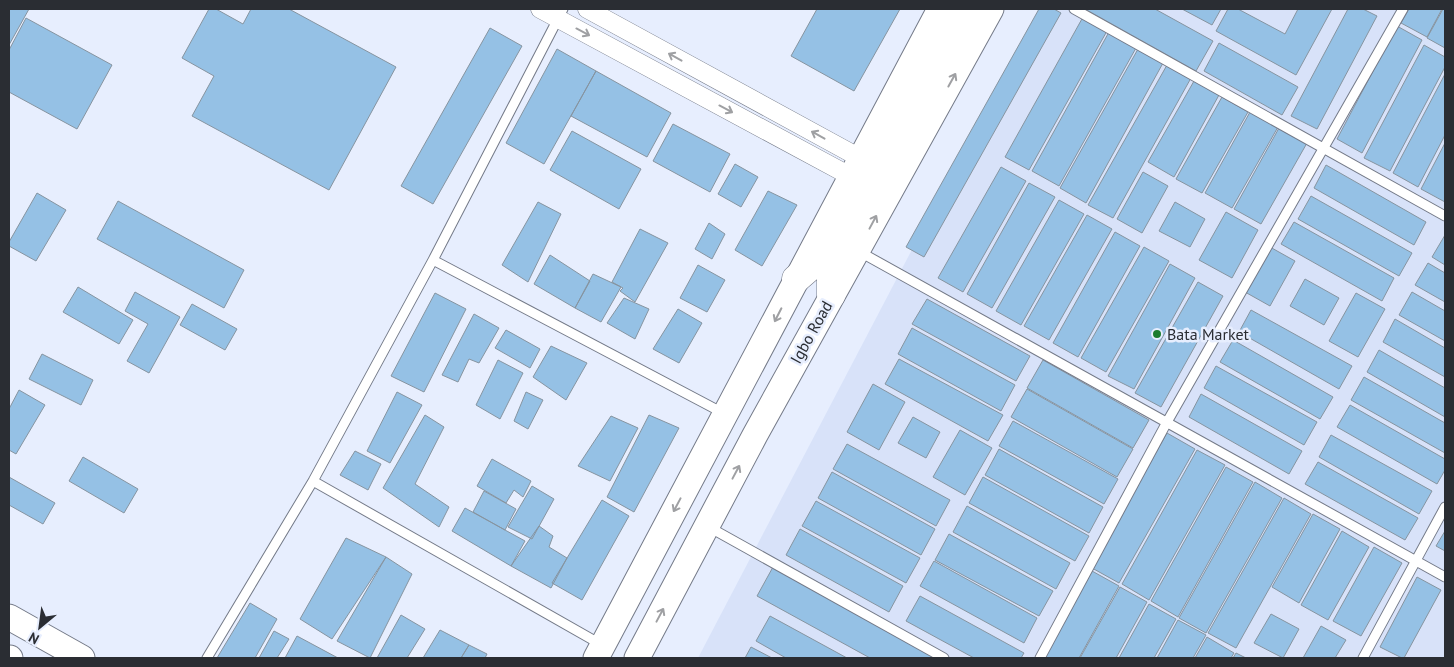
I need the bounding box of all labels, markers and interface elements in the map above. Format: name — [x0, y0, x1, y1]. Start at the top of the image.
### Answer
one-way arrow — [575, 28, 590, 37]
one-way arrow — [668, 52, 683, 61]
one-way arrow — [947, 73, 957, 87]
one-way arrow — [718, 105, 733, 114]
one-way arrow — [811, 129, 825, 139]
one-way arrow — [869, 215, 878, 230]
street label: Igbo Road — [786, 297, 836, 367]
one-way arrow — [773, 307, 783, 322]
place label: Bata Market — [1167, 324, 1250, 344]
marker: Bata Market — [1151, 328, 1163, 340]
one-way arrow — [731, 464, 741, 479]
one-way arrow — [672, 497, 682, 512]
north arrow — [15, 602, 65, 652]
one-way arrow — [656, 608, 665, 623]
text: N — [25, 628, 42, 648]

